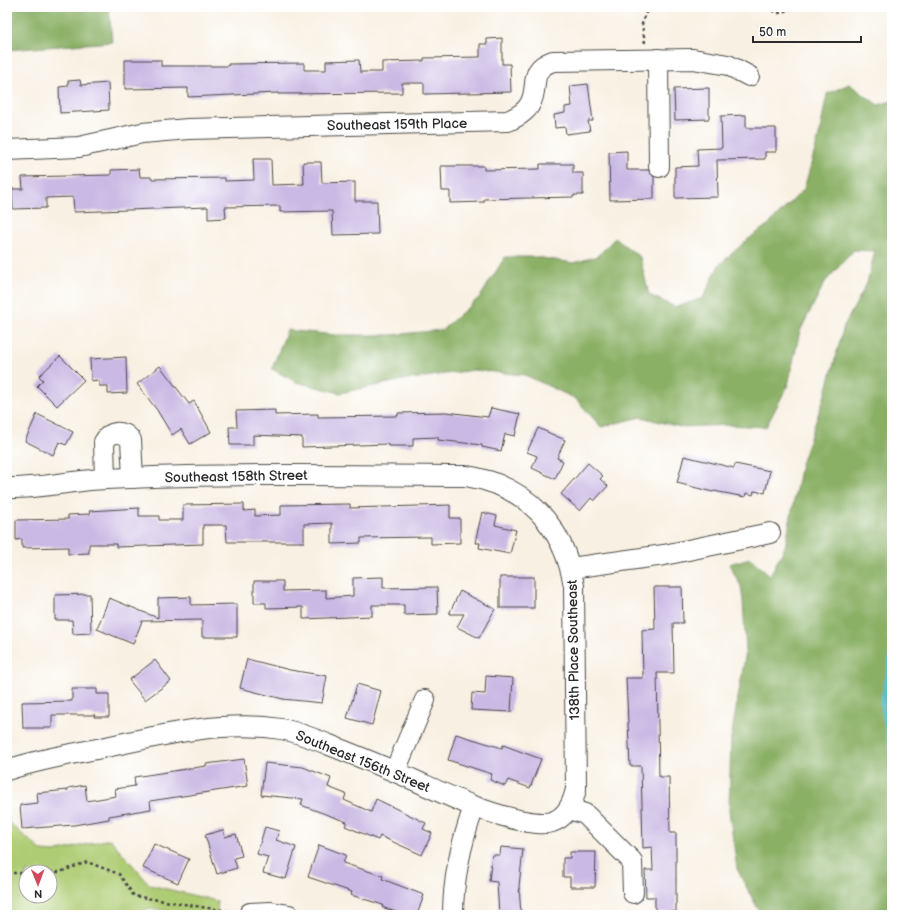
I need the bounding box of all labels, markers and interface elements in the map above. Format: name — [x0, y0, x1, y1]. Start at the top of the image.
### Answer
scale bar — [753, 18, 861, 44]
text: 50 m — [759, 25, 786, 40]
street label: Southeast 159th Place — [327, 115, 467, 134]
street label: Southeast 158th Street — [164, 467, 308, 486]
street label: 138th Place Southeast — [564, 579, 583, 720]
street label: Southeast 156th Street — [293, 727, 433, 796]
north arrow — [18, 864, 58, 904]
text: N — [34, 887, 42, 900]

